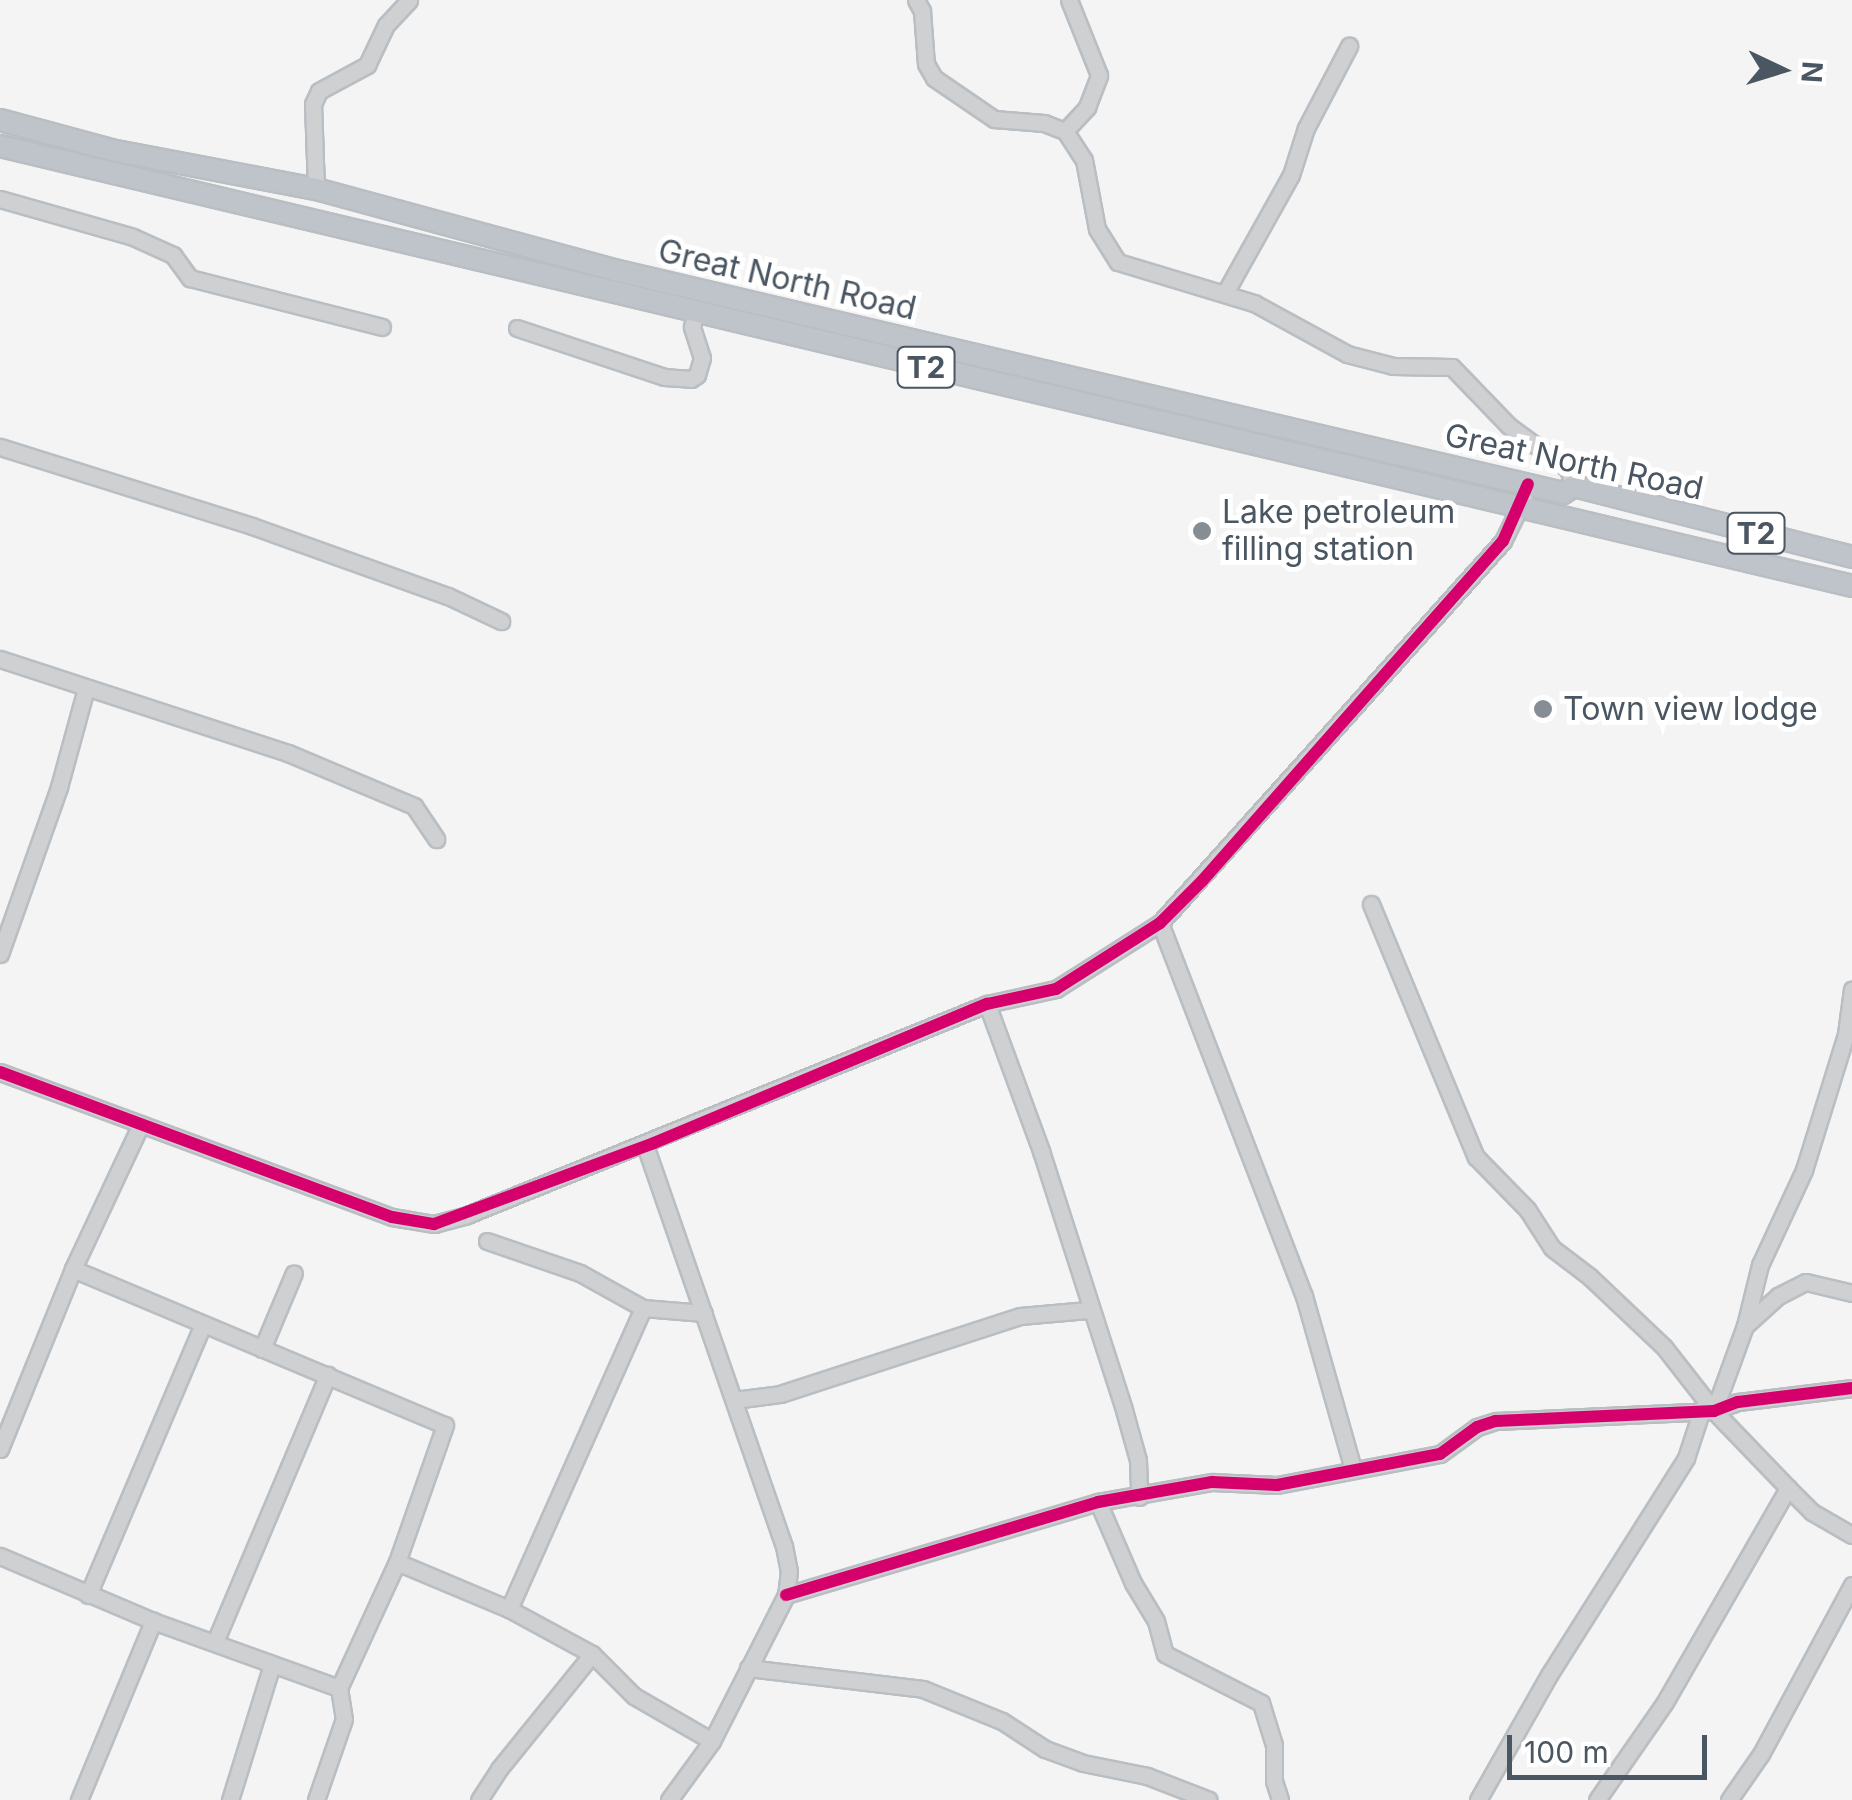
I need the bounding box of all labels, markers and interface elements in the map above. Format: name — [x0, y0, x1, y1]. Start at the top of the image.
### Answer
north arrow — [1732, 20, 1832, 120]
text: N — [1794, 60, 1830, 84]
street label: Great North Road — [654, 232, 920, 328]
road number: T2 — [896, 342, 956, 392]
street label: Great North Road — [1441, 416, 1707, 508]
place label: Lake petroleum filling station — [1222, 494, 1455, 569]
road number: T2 — [1726, 508, 1786, 558]
marker: Lake petroleum filling station — [1191, 520, 1213, 542]
place label: Town view lodge — [1563, 690, 1818, 728]
marker: Town view lodge — [1532, 698, 1554, 720]
scale bar — [1512, 1715, 1712, 1777]
text: 100 m — [1524, 1734, 1609, 1770]

